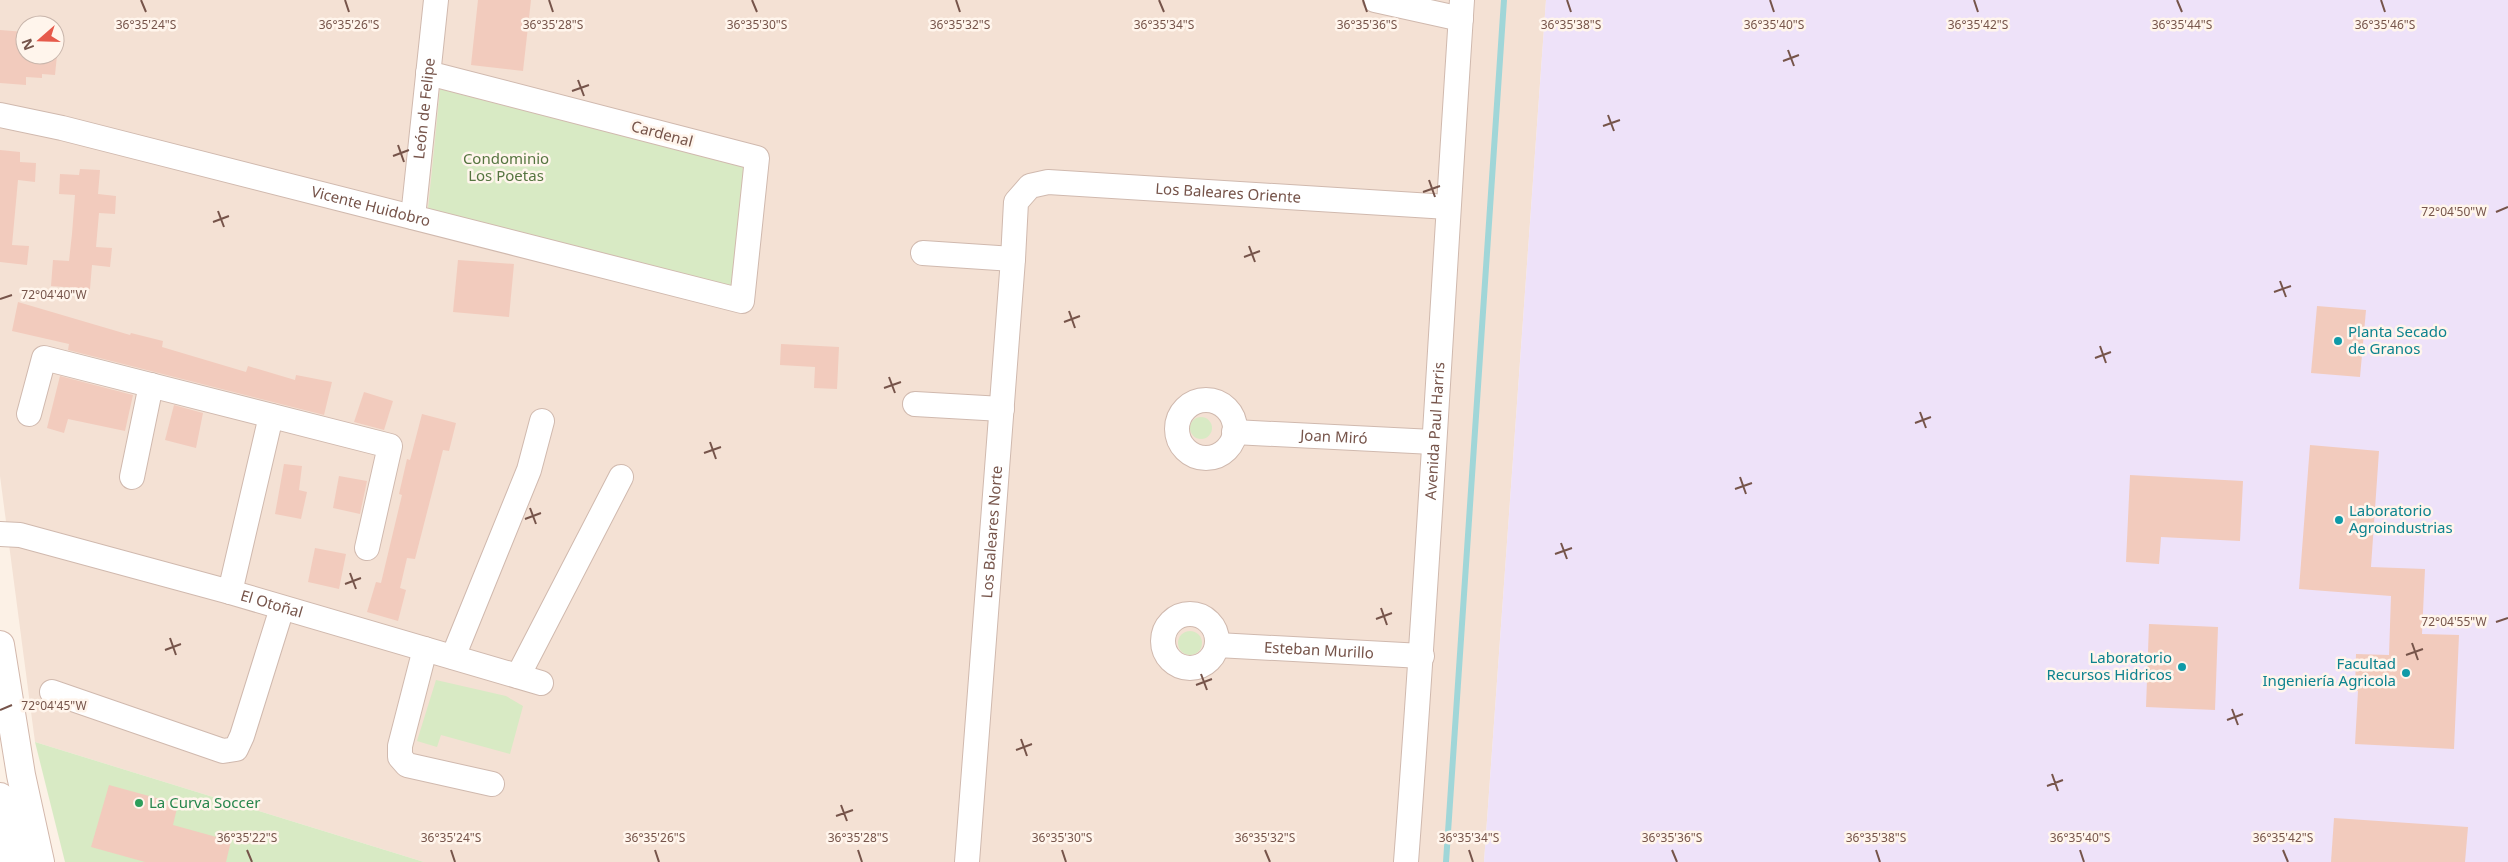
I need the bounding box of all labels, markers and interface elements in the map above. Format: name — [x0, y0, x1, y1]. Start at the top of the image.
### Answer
north arrow — [15, 15, 65, 65]
text: 36°35'24"S — [116, 16, 177, 33]
text: 36°35'26"S — [319, 16, 380, 33]
text: 36°35'28"S — [523, 16, 584, 33]
text: 36°35'30"S — [727, 16, 788, 33]
text: 36°35'32"S — [930, 16, 991, 33]
text: 36°35'34"S — [1134, 16, 1195, 33]
text: 36°35'36"S — [1337, 16, 1398, 33]
text: 36°35'38"S — [1541, 16, 1602, 33]
text: 36°35'40"S — [1744, 16, 1805, 33]
text: 36°35'42"S — [1948, 16, 2009, 33]
text: 36°35'44"S — [2152, 16, 2213, 33]
text: 36°35'46"S — [2355, 16, 2416, 33]
text: N — [16, 36, 38, 53]
street label: León de Felipe — [408, 57, 439, 160]
street label: Cardenal — [629, 115, 695, 151]
park label: Condominio Los Poetas — [463, 148, 549, 185]
street label: Los Baleares Oriente — [1155, 178, 1302, 207]
street label: Vicente Huidobro — [309, 181, 433, 230]
text: 72°04'50"W — [2421, 203, 2487, 220]
text: 72°04'40"W — [21, 286, 87, 303]
place label: Planta Secado de Granos — [2348, 321, 2447, 358]
marker: Planta Secado de Granos — [2332, 335, 2344, 347]
street label: Avenida Paul Harris — [1420, 361, 1448, 500]
street label: Joan Miró — [1298, 424, 1368, 448]
street label: Los Baleares Norte — [976, 465, 1006, 599]
place label: Laboratorio Agroindustrias — [2349, 500, 2453, 537]
marker: Laboratorio Agroindustrias — [2333, 514, 2345, 526]
street label: El Otoñal — [238, 585, 305, 622]
text: 72°04'55"W — [2421, 613, 2487, 630]
street label: Esteban Murillo — [1263, 637, 1374, 662]
place label: Laboratorio Recursos Hidricos — [2046, 647, 2172, 684]
place label: Facultad Ingeniería Agricola — [2263, 653, 2396, 690]
marker: Laboratorio Recursos Hidricos — [2176, 661, 2188, 673]
marker: Facultad Ingeniería Agricola — [2400, 667, 2412, 679]
text: 72°04'45"W — [21, 697, 87, 714]
place label: La Curva Soccer — [149, 792, 260, 812]
marker: La Curva Soccer — [133, 797, 145, 809]
text: 36°35'22"S — [217, 829, 278, 846]
text: 36°35'24"S — [421, 829, 482, 846]
text: 36°35'26"S — [625, 829, 686, 846]
text: 36°35'28"S — [828, 829, 889, 846]
text: 36°35'30"S — [1032, 829, 1093, 846]
text: 36°35'32"S — [1235, 829, 1296, 846]
text: 36°35'34"S — [1439, 829, 1500, 846]
text: 36°35'36"S — [1642, 829, 1703, 846]
text: 36°35'38"S — [1846, 829, 1907, 846]
text: 36°35'40"S — [2050, 829, 2111, 846]
text: 36°35'42"S — [2253, 829, 2314, 846]

